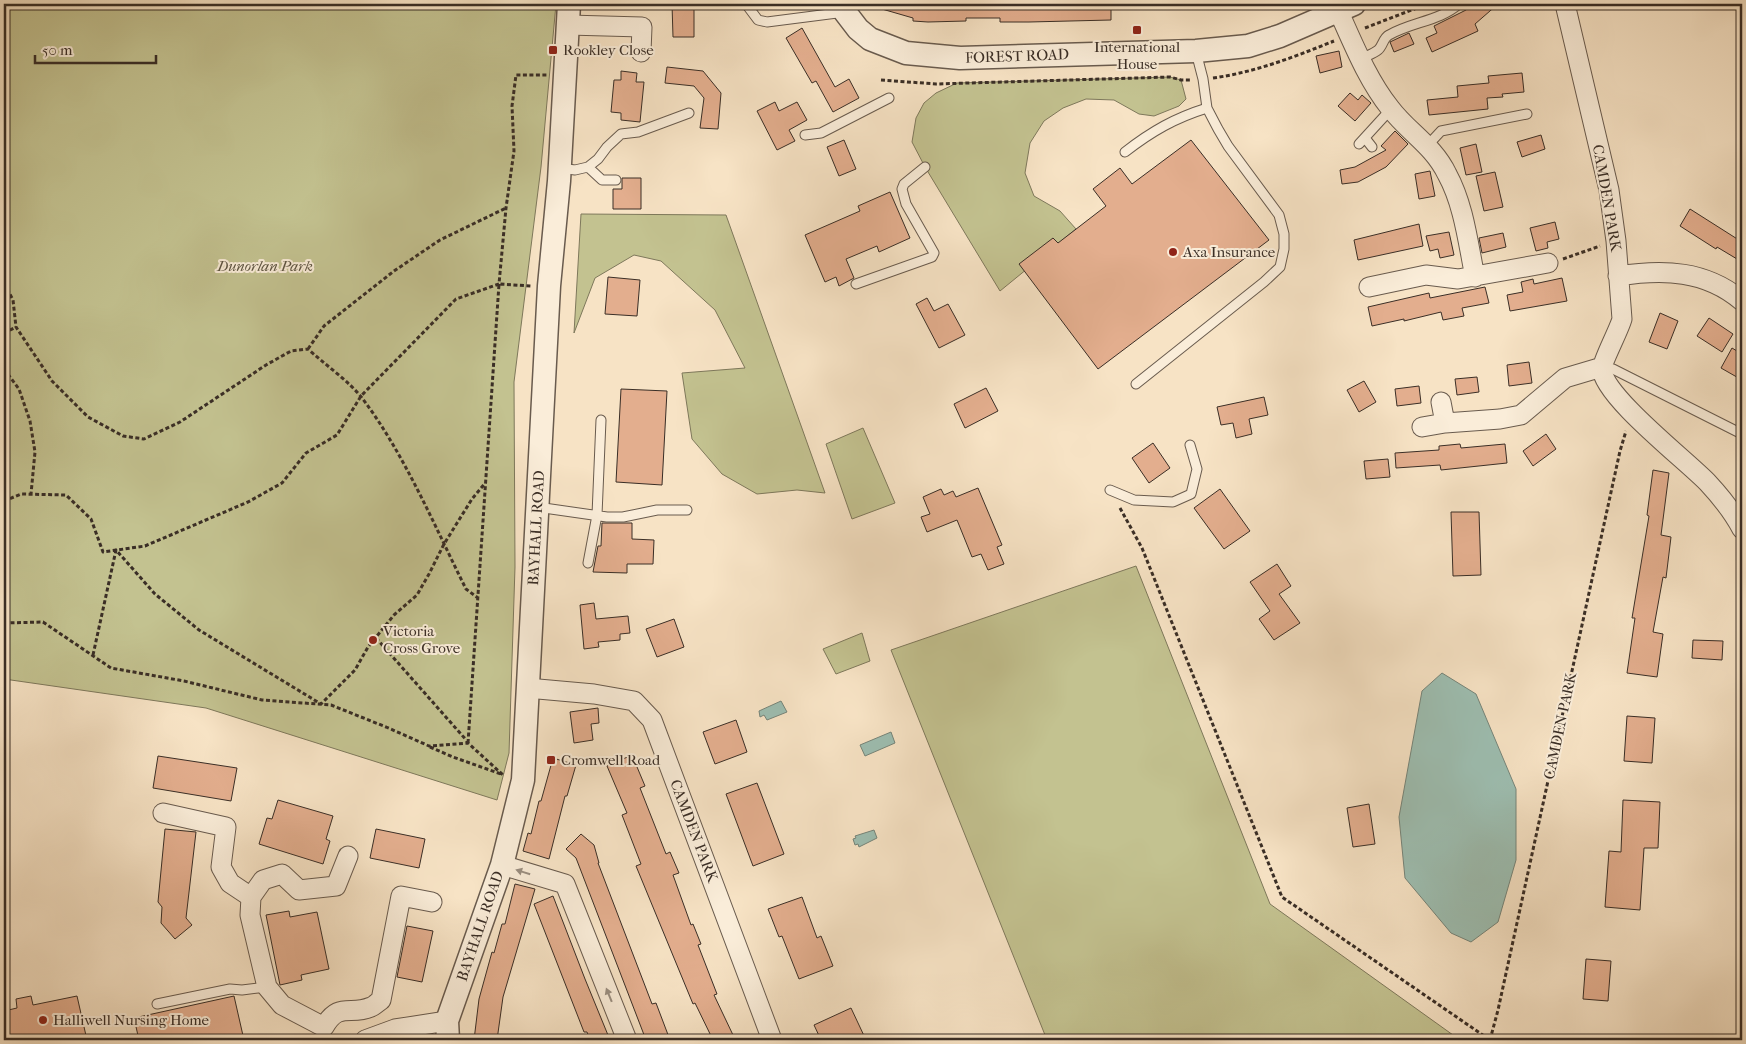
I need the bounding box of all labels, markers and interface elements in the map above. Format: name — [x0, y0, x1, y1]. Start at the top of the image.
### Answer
marker: International House — [1131, 24, 1143, 36]
scale bar — [35, 32, 156, 64]
place label: International House — [1094, 38, 1180, 73]
text: 50 m — [42, 41, 73, 59]
place label: Rookley Close — [563, 41, 654, 59]
marker: Rookley Close — [547, 44, 559, 56]
street label: FOREST ROAD — [965, 45, 1069, 67]
street label: CAMDEN PARK — [1589, 143, 1625, 254]
place label: Axa Insurance — [1182, 243, 1276, 261]
marker: Axa Insurance — [1167, 246, 1179, 258]
park label: Dunorlan Park — [216, 257, 313, 275]
street label: BAYHALL ROAD — [524, 470, 548, 586]
place label: Victoria Cross Grove — [382, 622, 461, 657]
marker: Victoria Cross Grove — [367, 634, 379, 646]
street label: CAMDEN PARK — [1540, 670, 1580, 781]
place label: Cromwell Road — [561, 751, 661, 769]
marker: Cromwell Road — [545, 754, 557, 766]
street label: CAMDEN PARK — [666, 777, 722, 886]
one-way arrow — [516, 867, 531, 875]
street label: BAYHALL ROAD — [453, 869, 507, 983]
one-way arrow — [605, 987, 613, 1002]
place label: Halliwell Nursing Home — [53, 1011, 210, 1029]
marker: Halliwell Nursing Home — [37, 1014, 49, 1026]

